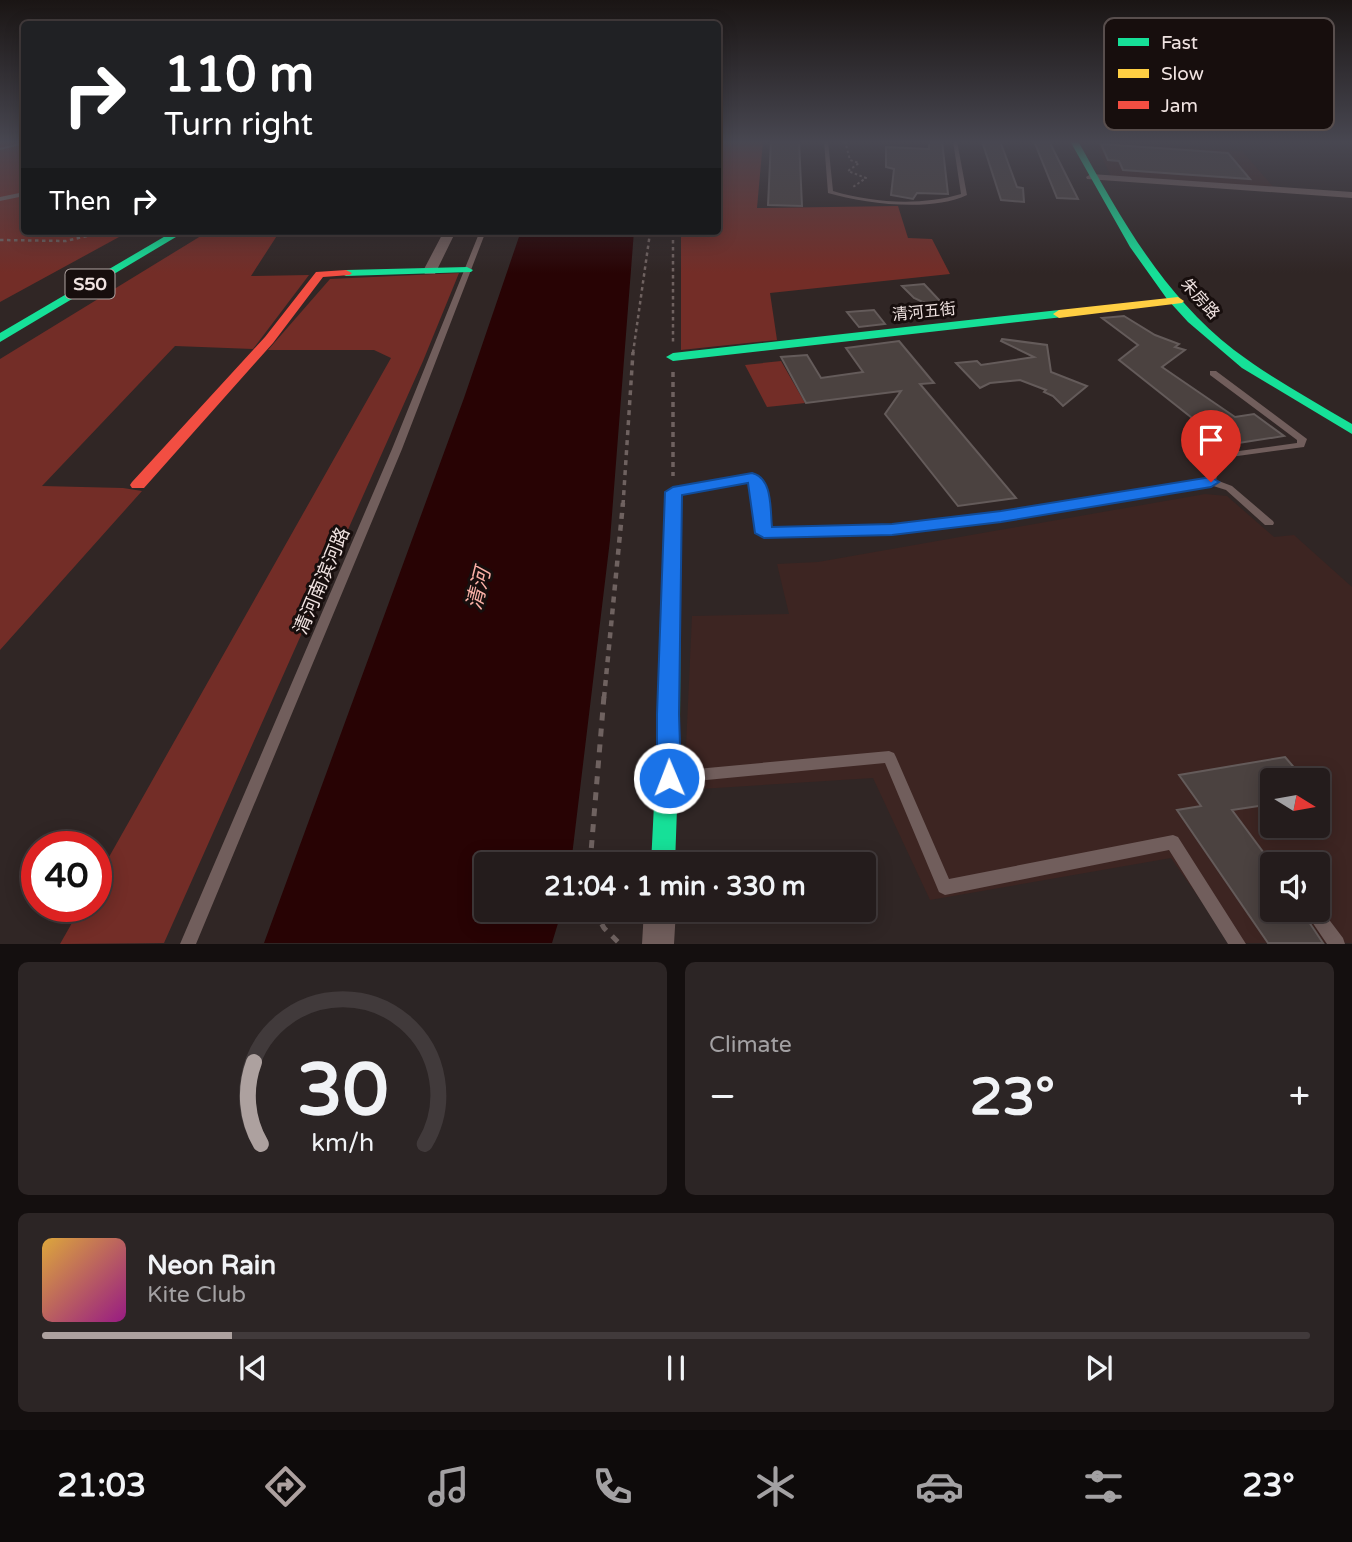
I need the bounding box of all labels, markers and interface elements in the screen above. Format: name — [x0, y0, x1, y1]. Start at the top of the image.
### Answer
legend — [1104, 18, 1334, 130]
text: Fast — [1161, 32, 1198, 54]
text: 110 m — [164, 46, 314, 105]
icon: right — [49, 49, 140, 140]
text: Slow — [1161, 63, 1204, 85]
text: Jam — [1161, 95, 1198, 117]
text: Turn right — [164, 106, 313, 144]
icon: right — [125, 182, 163, 220]
text: Then — [49, 186, 111, 217]
road number: S50 — [66, 270, 114, 298]
street label: 朱房路 — [1177, 274, 1223, 324]
street label: 清河五街 — [891, 299, 957, 325]
pin — [1181, 410, 1241, 482]
icon: arrive — [1192, 421, 1230, 459]
street label: 清河南滨河路 — [290, 524, 354, 638]
water label: 清河 — [462, 562, 497, 612]
position arrow — [632, 741, 706, 815]
north arrow — [1260, 768, 1330, 838]
map controls — [1260, 768, 1330, 922]
speed limit sign: 40 — [21, 831, 112, 922]
button: sound — [1260, 852, 1330, 922]
text: 21:04 · 1 min · 330 m — [544, 871, 806, 902]
text: Climate — [709, 1031, 792, 1059]
text: 30 — [297, 1048, 388, 1136]
text: 23° — [970, 1066, 1055, 1129]
text: − — [709, 1074, 736, 1120]
text: + — [1289, 1074, 1310, 1120]
text: km/h — [311, 1128, 374, 1158]
text: Neon Rain — [147, 1250, 276, 1281]
text: Kite Club — [147, 1281, 246, 1309]
icon: previous — [234, 1349, 272, 1387]
icon: pause — [657, 1349, 695, 1387]
icon: next — [1080, 1349, 1118, 1387]
icon: directions — [261, 1462, 310, 1511]
icon: music — [424, 1462, 473, 1511]
icon: phone — [588, 1462, 637, 1511]
icon: climate — [751, 1462, 800, 1511]
icon: car — [915, 1462, 964, 1511]
icon: filters — [1079, 1462, 1128, 1511]
text: 21:03 — [57, 1467, 146, 1505]
text: 23° — [1242, 1467, 1295, 1505]

